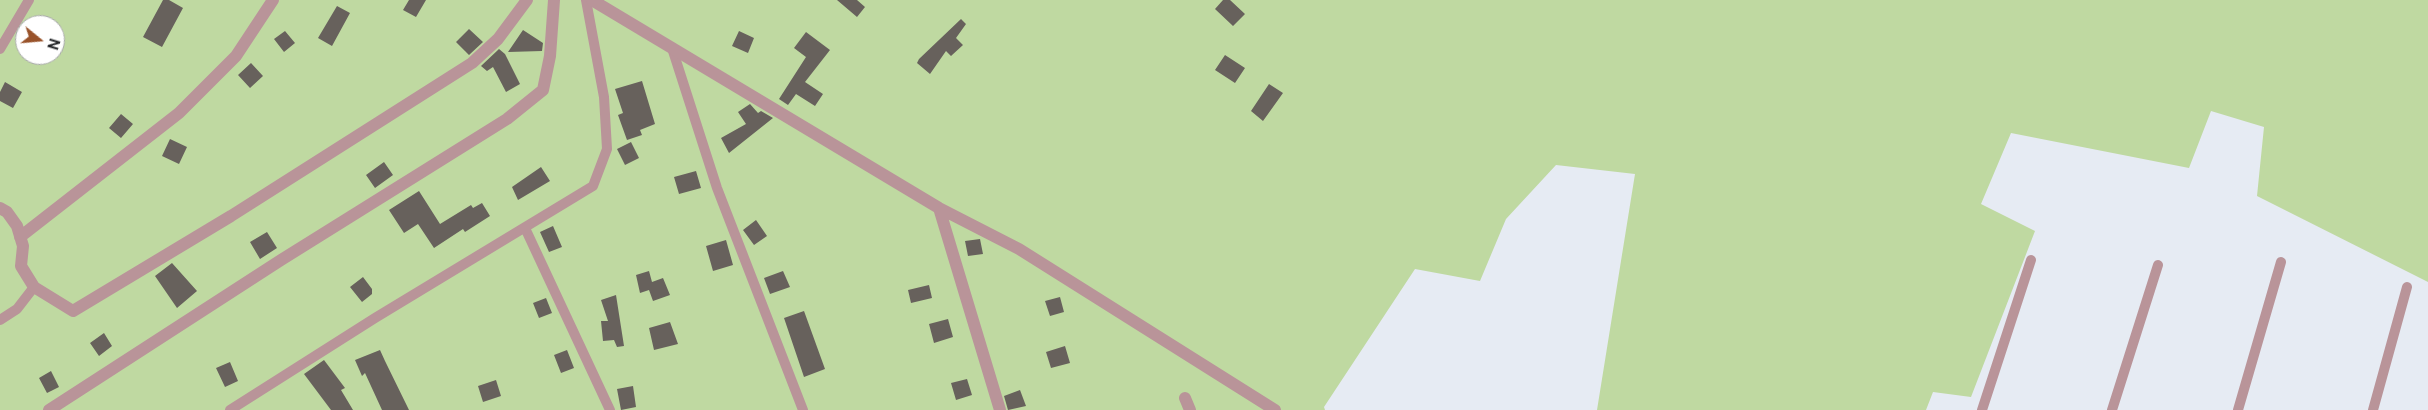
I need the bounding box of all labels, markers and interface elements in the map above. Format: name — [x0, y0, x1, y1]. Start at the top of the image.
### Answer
north arrow — [15, 15, 65, 65]
text: N — [44, 37, 63, 52]

